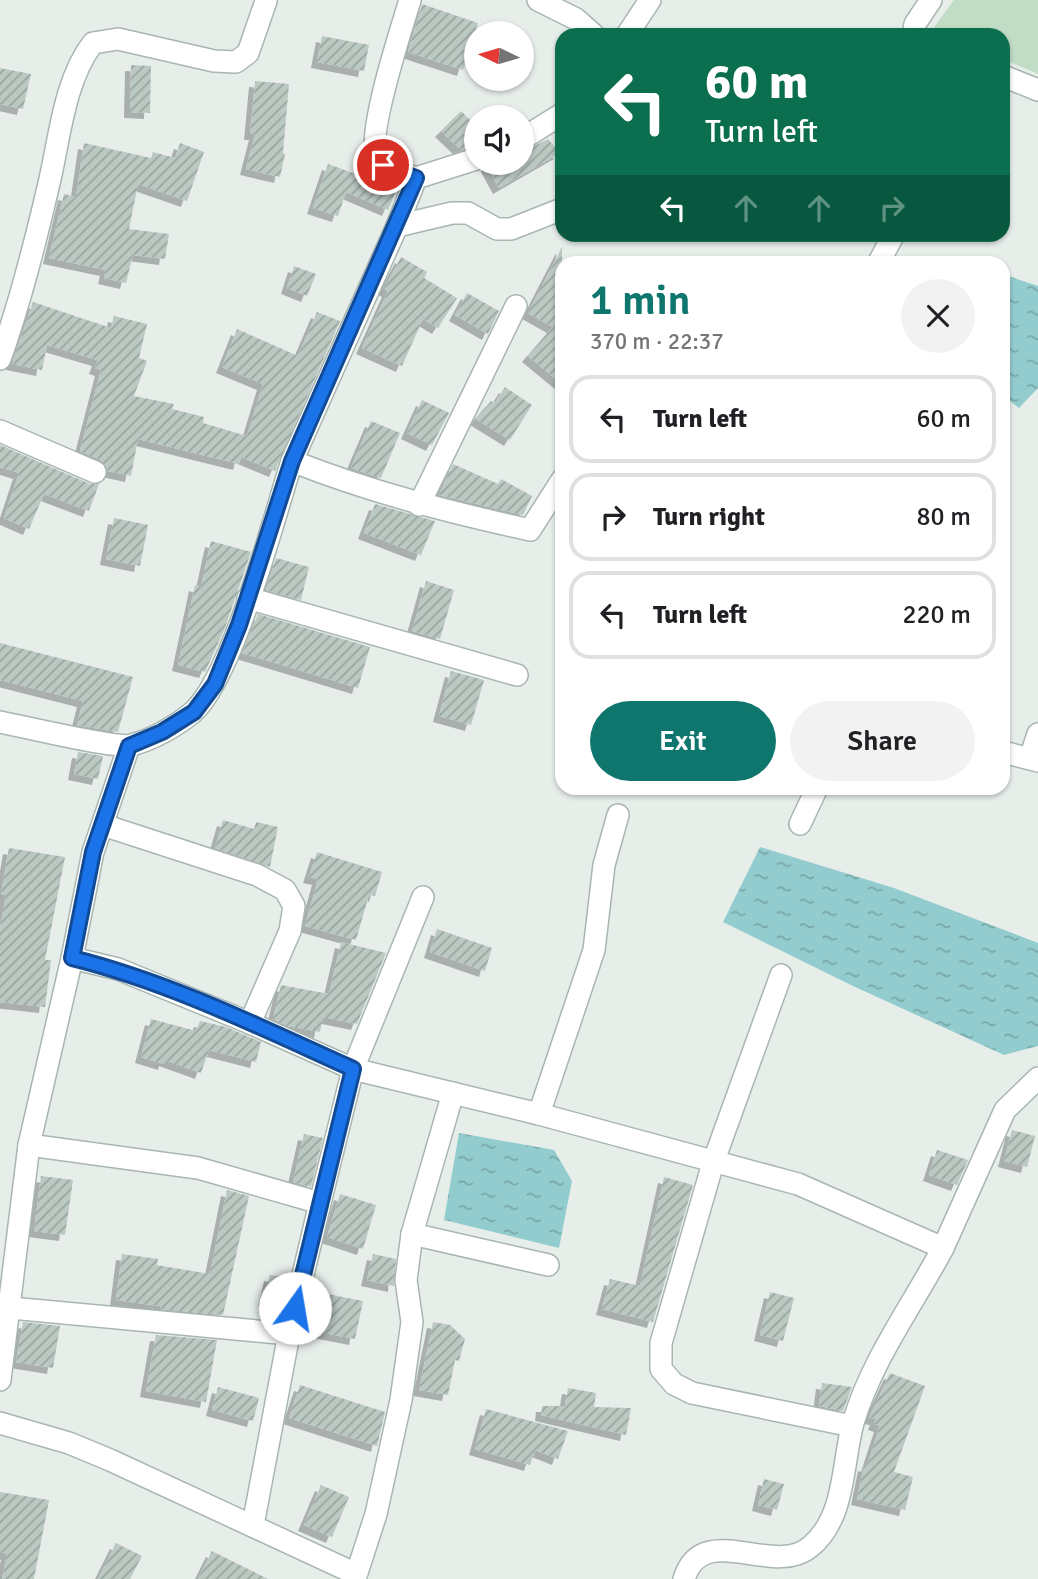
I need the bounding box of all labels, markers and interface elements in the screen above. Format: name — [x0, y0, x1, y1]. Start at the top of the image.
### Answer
north arrow — [464, 21, 534, 91]
map controls — [464, 21, 534, 175]
text: 60 m — [705, 52, 808, 112]
icon: left — [590, 56, 681, 147]
button: sound — [464, 105, 534, 175]
text: Turn left — [705, 112, 818, 151]
pin — [353, 135, 413, 195]
icon: arrive — [364, 146, 402, 184]
icon: left — [654, 189, 692, 227]
icon: ahead — [727, 189, 765, 227]
icon: ahead — [800, 189, 838, 227]
icon: right — [873, 189, 911, 227]
text: 1 min — [590, 275, 691, 326]
button: close — [901, 279, 975, 353]
text: 370 m · 22:37 — [590, 327, 724, 356]
icon: left — [594, 400, 632, 438]
text: Turn left — [653, 403, 747, 435]
text: 60 m — [916, 403, 971, 435]
icon: right — [594, 498, 632, 536]
text: Turn right — [653, 501, 765, 533]
text: 80 m — [916, 501, 971, 533]
icon: left — [594, 596, 632, 634]
text: Turn left — [653, 599, 747, 631]
text: 220 m — [902, 599, 971, 631]
button: Exit — [590, 701, 776, 781]
button: Share — [790, 701, 975, 781]
position arrow — [258, 1271, 332, 1345]

